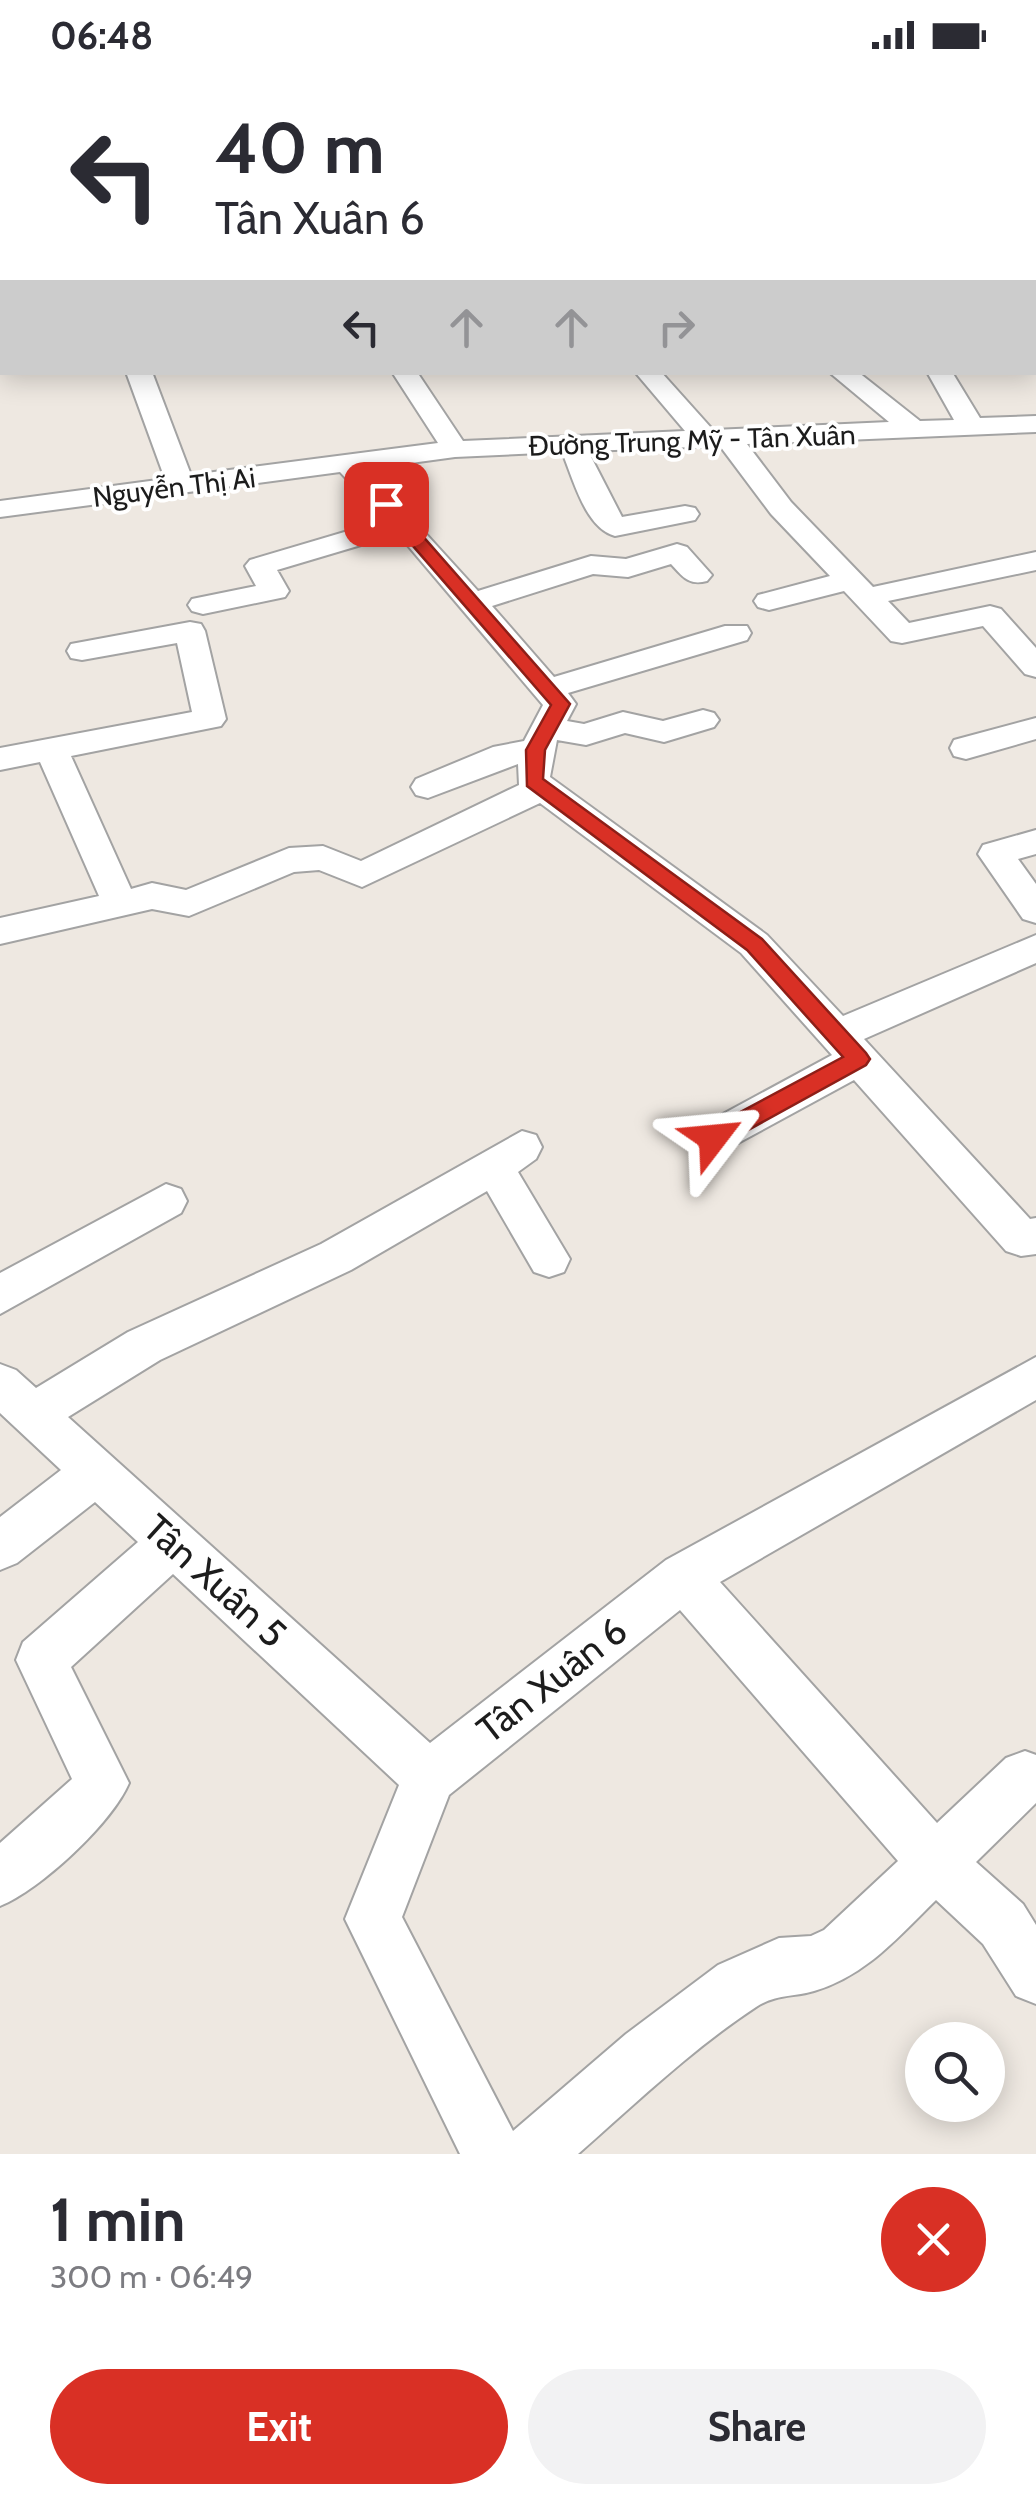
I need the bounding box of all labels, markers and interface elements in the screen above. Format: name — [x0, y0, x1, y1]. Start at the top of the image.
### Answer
text: 06:48 — [50, 12, 153, 59]
text: 40 m — [215, 105, 384, 191]
icon: left — [50, 110, 180, 240]
text: Tân Xuân 6 — [215, 191, 425, 245]
icon: left — [334, 300, 389, 355]
icon: ahead — [439, 300, 494, 355]
icon: ahead — [544, 300, 599, 355]
icon: right — [649, 300, 704, 355]
street label: Đường Trung Mỹ - Tân Xuân — [528, 417, 856, 463]
street label: Nguyễn Thị Ai — [91, 460, 257, 514]
pin — [344, 462, 429, 547]
icon: arrive — [359, 477, 414, 532]
position arrow — [661, 1086, 765, 1190]
street label: Tân Xuân 5 — [134, 1504, 296, 1657]
street label: Tân Xuân 6 — [467, 1607, 636, 1753]
map controls — [905, 2022, 1005, 2122]
button: search — [905, 2022, 1005, 2122]
text: 1 min — [50, 2183, 185, 2256]
button: close — [881, 2187, 986, 2292]
text: 300 m · 06:49 — [50, 2257, 253, 2296]
button: Exit — [50, 2369, 508, 2484]
button: Share — [528, 2369, 986, 2484]

